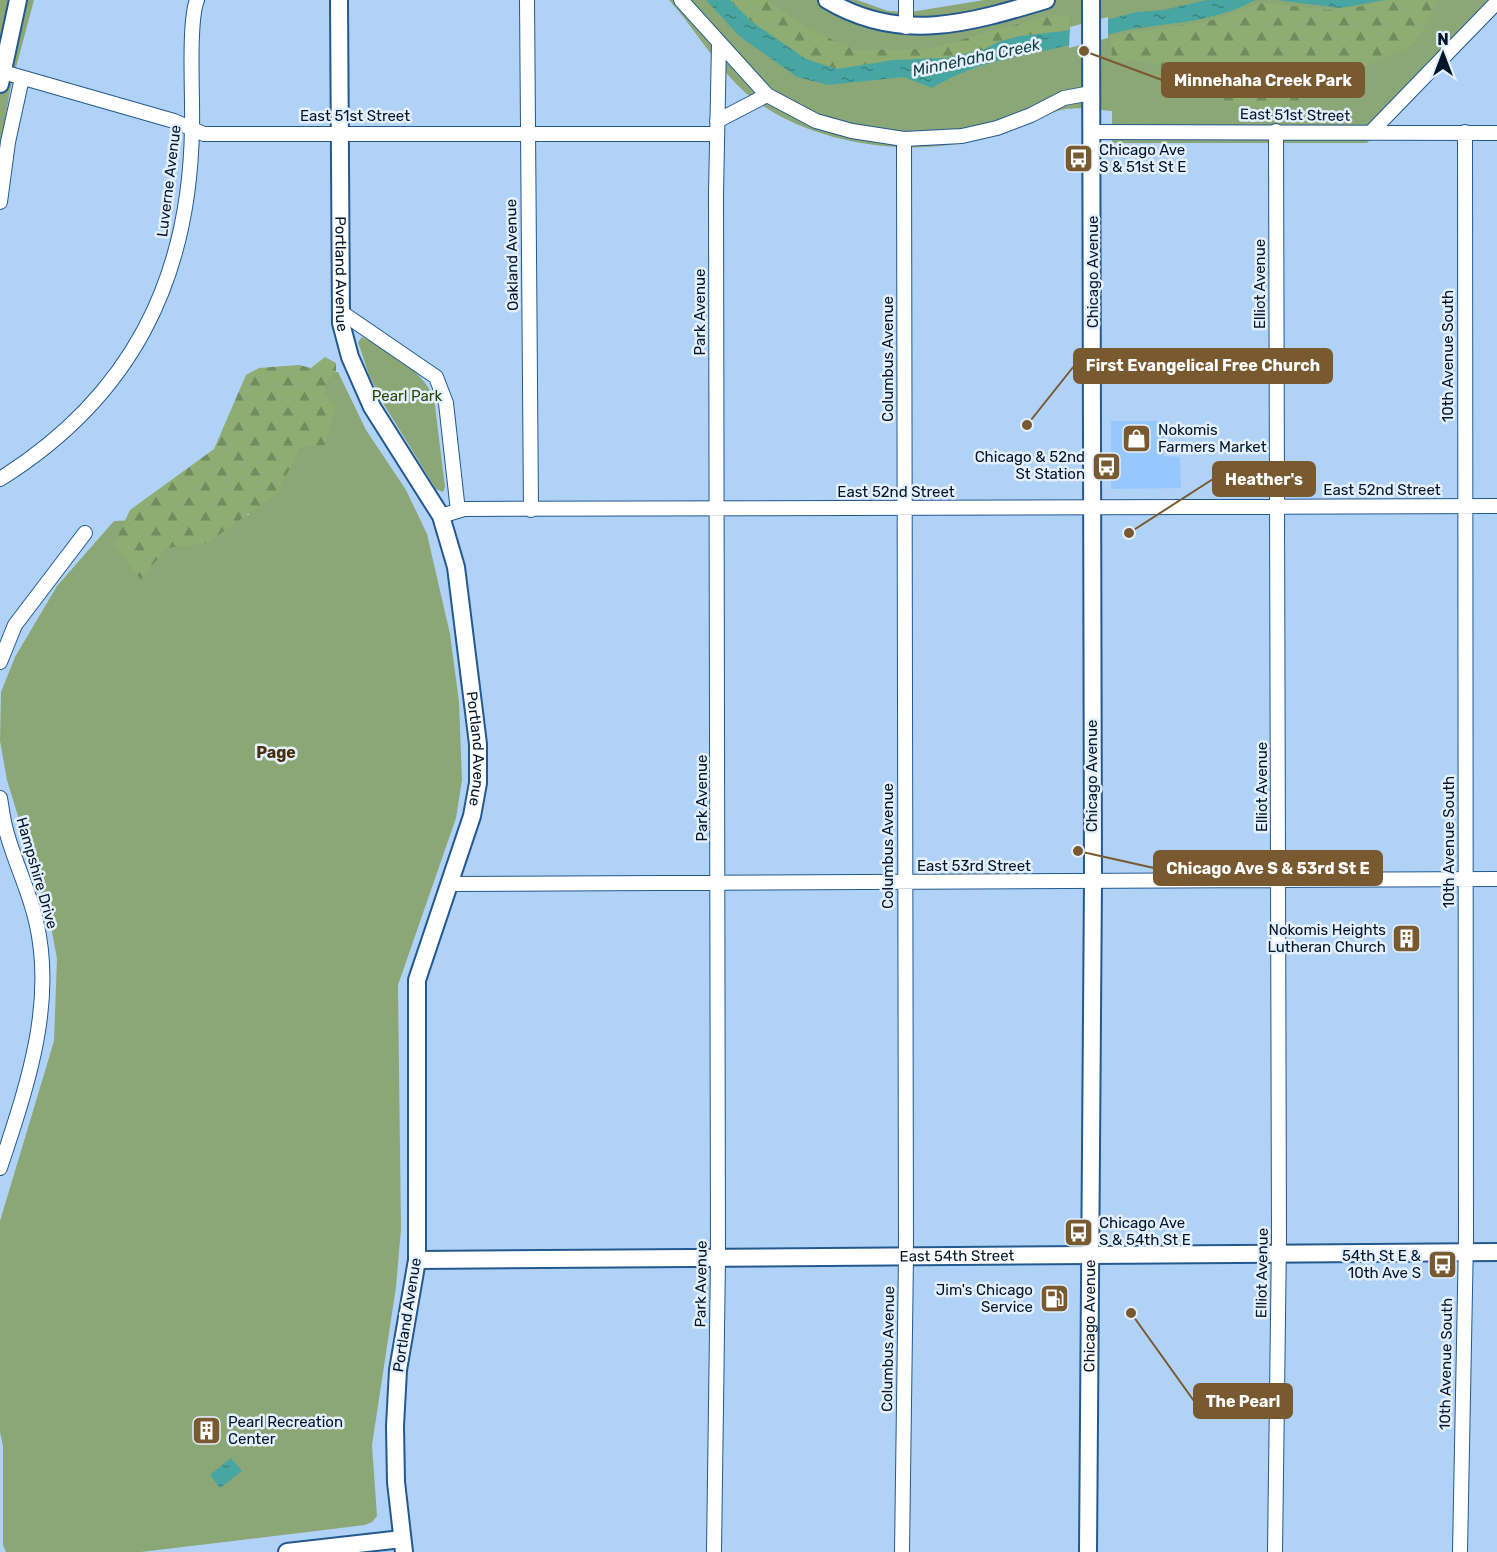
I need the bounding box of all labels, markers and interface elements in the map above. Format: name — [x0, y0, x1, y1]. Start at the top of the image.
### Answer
north arrow — [1413, 24, 1473, 84]
text: N — [1437, 30, 1449, 49]
water label: Minnehaha Creek — [911, 35, 1042, 80]
callout: Minnehaha Creek Park — [1162, 63, 1364, 97]
text: Minnehaha Creek Park — [1174, 71, 1353, 90]
street label: East 51st Street — [1240, 105, 1350, 125]
street label: East 51st Street — [300, 107, 410, 125]
street label: Luverne Avenue — [153, 124, 185, 238]
place label: Chicago Ave S & 51st St E — [1099, 141, 1186, 176]
bus stop icon: Chicago Ave S & 51st St E — [1062, 143, 1094, 175]
street label: Oakland Avenue — [502, 199, 522, 311]
street label: Portland Avenue — [331, 216, 352, 334]
street label: Chicago Avenue — [1084, 216, 1102, 328]
street label: Elliot Avenue — [1251, 239, 1269, 329]
street label: Park Avenue — [691, 269, 709, 355]
street label: 10th Avenue South — [1439, 290, 1457, 422]
street label: Columbus Avenue — [879, 296, 897, 422]
callout: First Evangelical Free Church — [1074, 349, 1332, 383]
text: First Evangelical Free Church — [1086, 356, 1320, 375]
park label: Pearl Park — [372, 387, 442, 405]
place label: Nokomis Farmers Market — [1158, 421, 1267, 456]
shop icon: Nokomis Farmers Market — [1121, 423, 1153, 455]
place label: Chicago & 52nd St Station — [975, 448, 1085, 483]
bus stop icon: Chicago & 52nd St Station — [1090, 450, 1122, 482]
callout: Heather's — [1213, 462, 1315, 496]
text: Heather's — [1225, 470, 1303, 489]
street label: East 52nd Street — [1323, 481, 1441, 499]
street label: East 52nd Street — [837, 483, 955, 501]
street label: Portland Avenue — [463, 690, 487, 808]
street label: Chicago Avenue — [1083, 720, 1101, 832]
street label: Elliot Avenue — [1253, 742, 1271, 832]
district label: Page — [256, 743, 296, 762]
street label: Park Avenue — [693, 755, 711, 841]
street label: 10th Avenue South — [1440, 776, 1458, 908]
street label: Columbus Avenue — [879, 783, 897, 909]
street label: Hampshire Drive — [12, 815, 62, 931]
callout: Chicago Ave S & 53rd St E — [1154, 851, 1382, 885]
street label: East 53rd Street — [917, 857, 1031, 875]
text: Chicago Ave S & 53rd St E — [1166, 859, 1370, 878]
place label: Nokomis Heights Lutheran Church — [1268, 921, 1386, 956]
building icon: Nokomis Heights Lutheran Church — [1391, 923, 1423, 955]
place label: Chicago Ave S & 54th St E — [1099, 1214, 1191, 1249]
bus stop icon: Chicago Ave S & 54th St E — [1062, 1216, 1094, 1248]
street label: Elliot Avenue — [1252, 1228, 1272, 1318]
street label: Park Avenue — [691, 1240, 711, 1328]
street label: East 54th Street — [899, 1247, 1015, 1265]
place label: 54th St E & 10th Ave S — [1342, 1247, 1422, 1282]
bus stop icon: 54th St E & 10th Ave S — [1426, 1249, 1458, 1281]
street label: Portland Avenue — [389, 1257, 425, 1373]
street label: Chicago Avenue — [1080, 1260, 1099, 1372]
place label: Jim's Chicago Service — [936, 1281, 1033, 1316]
fuel station icon: Jim's Chicago Service — [1038, 1283, 1070, 1315]
street label: Columbus Avenue — [878, 1286, 898, 1412]
street label: 10th Avenue South — [1436, 1298, 1456, 1430]
callout: The Pearl — [1194, 1384, 1292, 1418]
text: The Pearl — [1206, 1392, 1280, 1411]
place label: Pearl Recreation Center — [228, 1413, 343, 1448]
building icon: Pearl Recreation Center — [191, 1415, 223, 1447]

